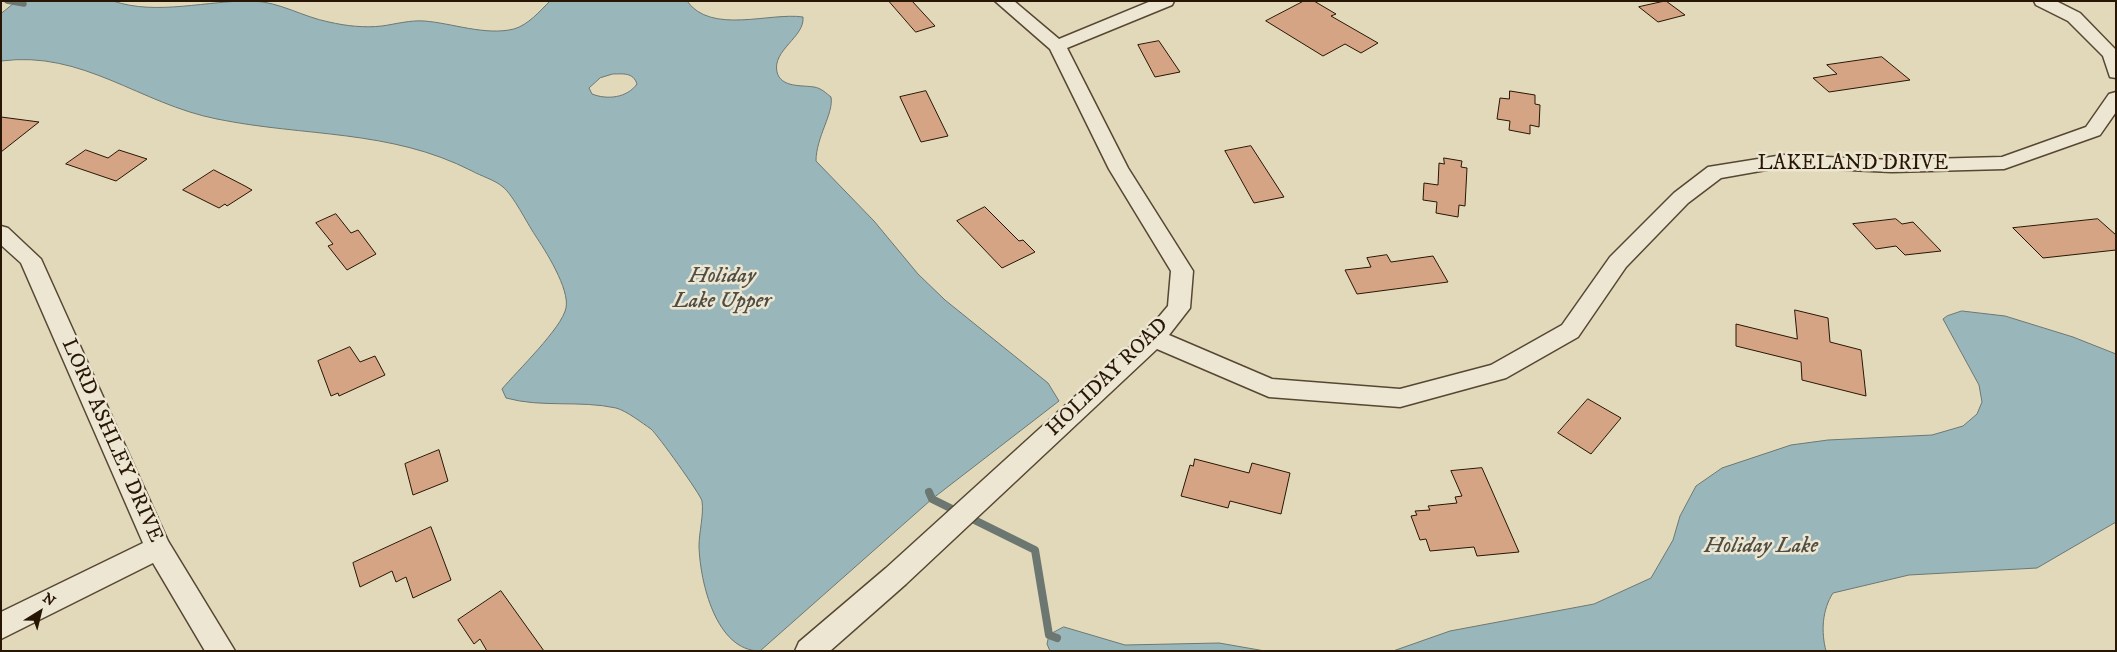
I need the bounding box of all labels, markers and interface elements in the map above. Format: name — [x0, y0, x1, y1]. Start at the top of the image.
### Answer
street label: LAKELAND DRIVE — [1758, 152, 1948, 178]
water label: Holiday Lake Upper — [673, 264, 771, 316]
street label: HOLIDAY ROAD — [1042, 314, 1174, 442]
street label: LORD ASHLEY DRIVE — [55, 335, 167, 547]
water label: Holiday Lake — [1704, 534, 1818, 560]
north arrow — [15, 587, 65, 637]
text: N — [39, 589, 59, 611]

